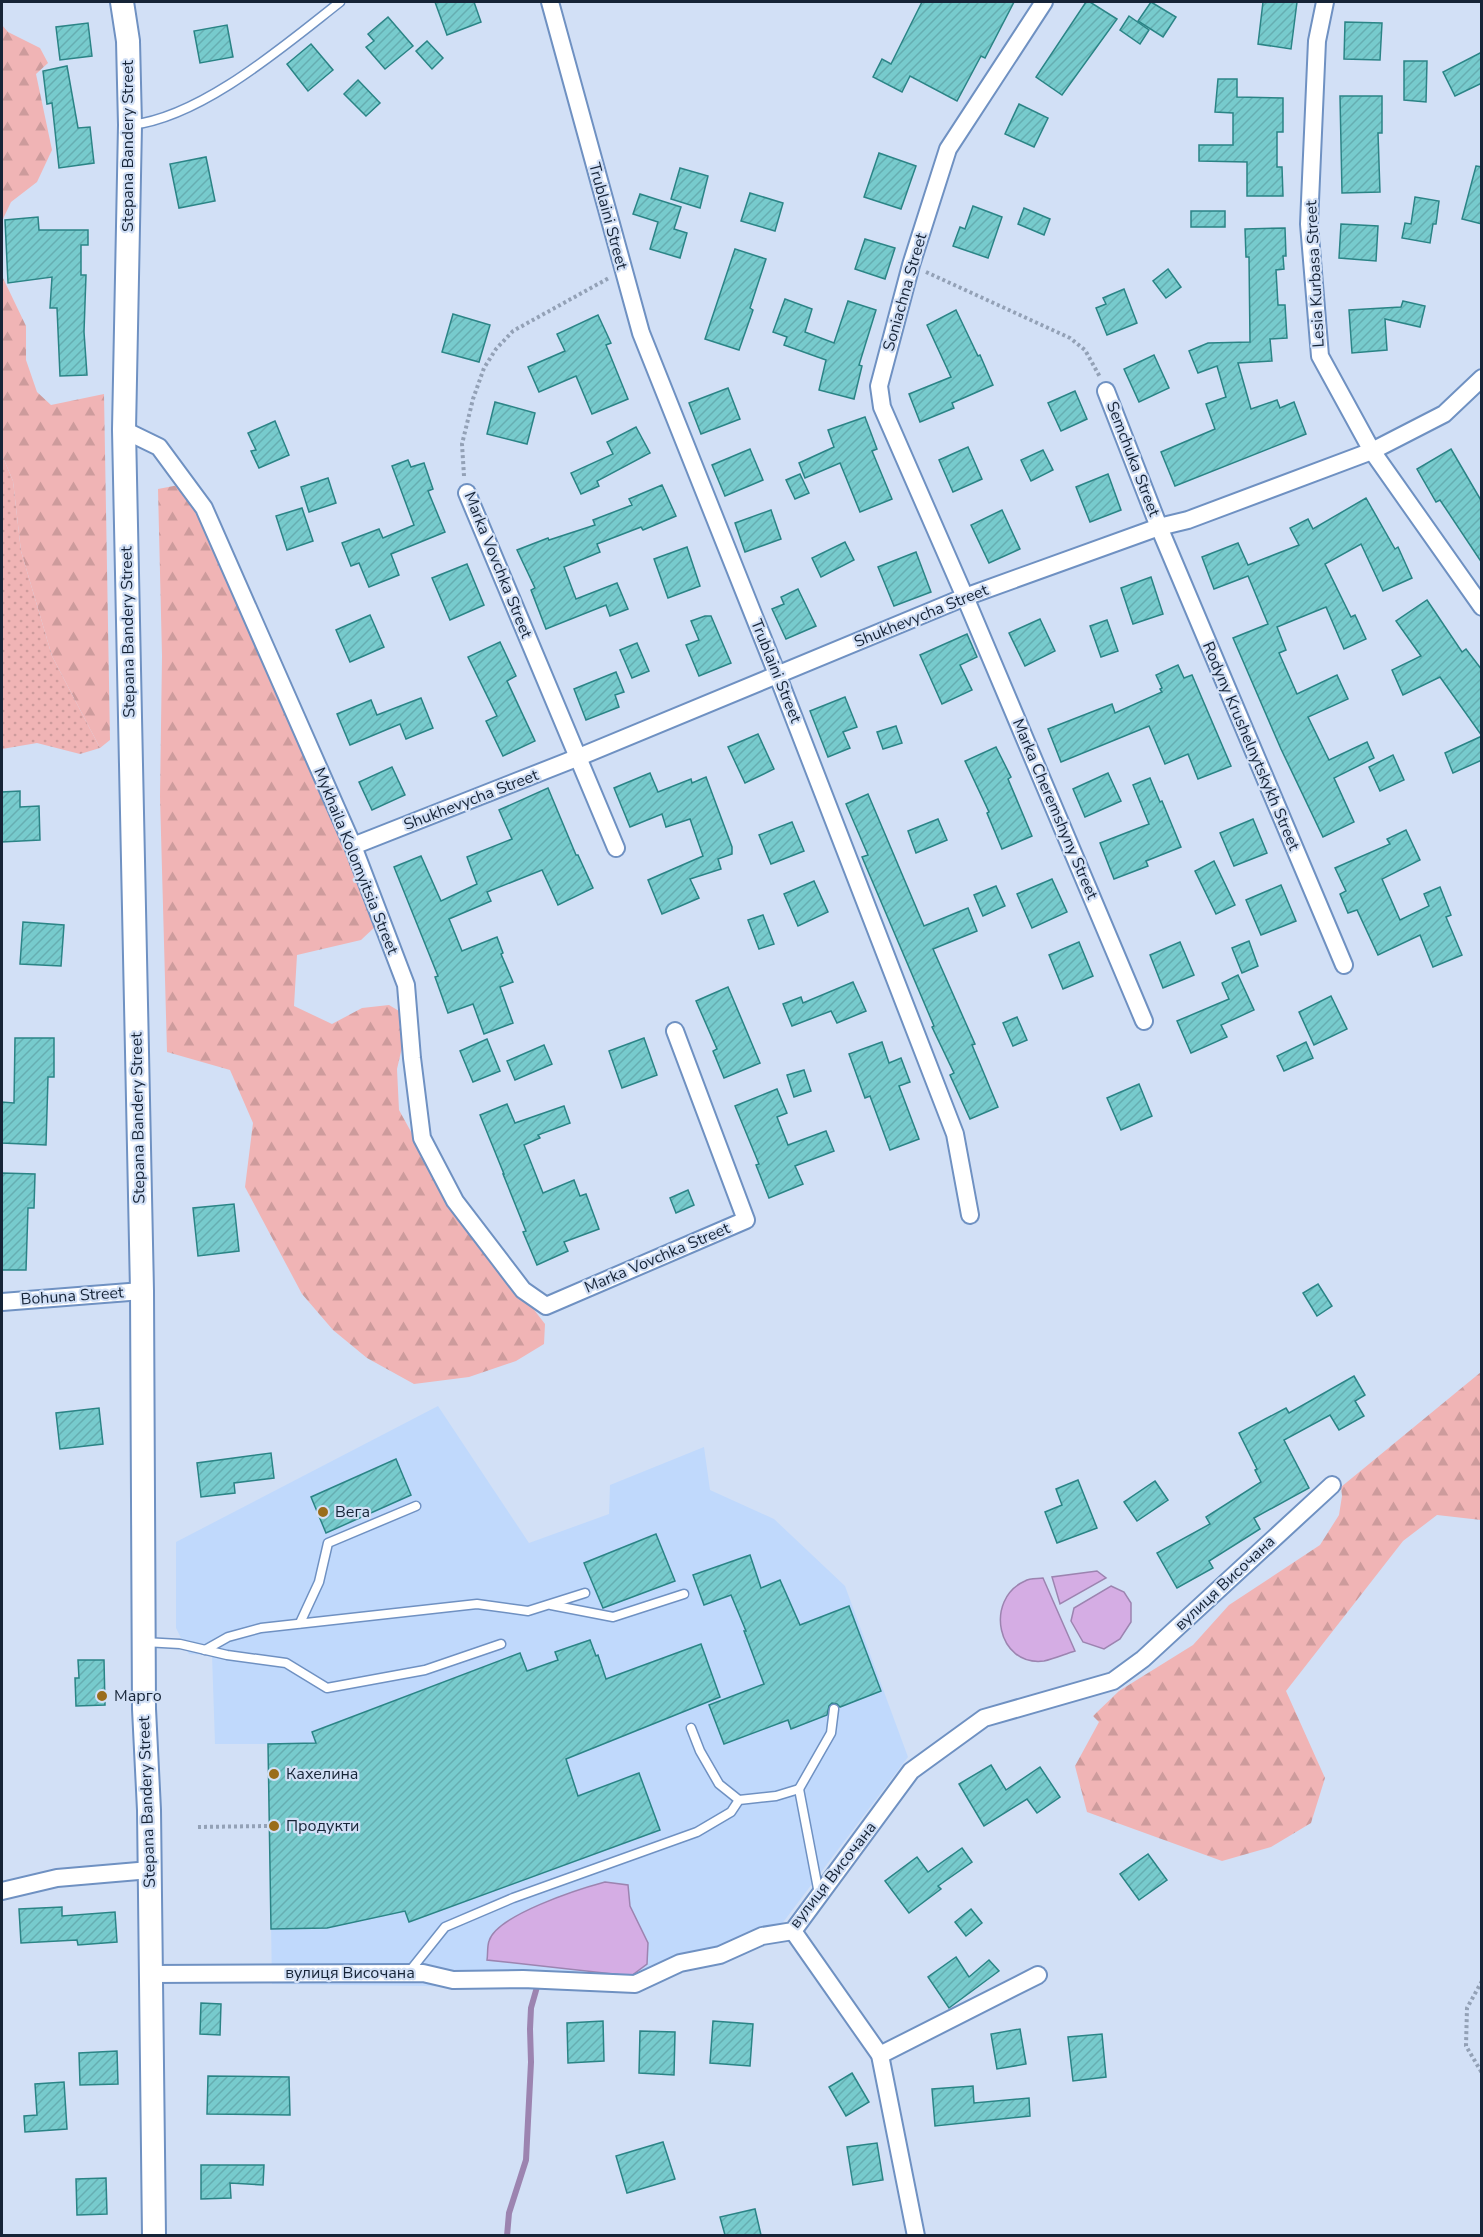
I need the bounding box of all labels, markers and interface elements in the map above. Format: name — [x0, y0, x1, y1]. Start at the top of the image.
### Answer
street label: Stepana Bandery Street — [117, 60, 139, 232]
street label: Trublaini Street — [583, 160, 633, 272]
street label: Lesia Kurbasa Street — [1300, 199, 1330, 348]
street label: Soniachna Street — [878, 230, 932, 354]
street label: Semchuka Street — [1101, 398, 1165, 520]
street label: Marka Vovchka Street — [459, 489, 538, 642]
street label: Stepana Bandery Street — [115, 546, 140, 718]
street label: Shukhevycha Street — [851, 579, 992, 653]
street label: Trublaini Street — [745, 616, 807, 726]
street label: Rodyny Krushelnytskykh Street — [1197, 638, 1305, 854]
street label: Marka Cheremshyny Street — [1007, 715, 1103, 903]
street label: Mykhaila Kolomyitsia Street — [308, 764, 404, 958]
street label: Shukhevycha Street — [400, 764, 542, 836]
street label: Stepana Bandery Street — [125, 1032, 150, 1204]
street label: Marka Vovchka Street — [581, 1217, 733, 1299]
street label: Bohuna Street — [20, 1281, 125, 1311]
place label: Вега — [335, 1501, 370, 1523]
marker: Вега — [316, 1505, 330, 1519]
street label: вулиця Височана — [1170, 1531, 1280, 1635]
place label: Марго — [114, 1685, 162, 1707]
marker: Марго — [95, 1689, 109, 1703]
street label: Stepana Bandery Street — [133, 1715, 161, 1888]
place label: Кахелина — [286, 1763, 359, 1785]
marker: Кахелина — [267, 1767, 281, 1781]
place label: Продукти — [286, 1815, 359, 1837]
street label: вулиця Височана — [784, 1817, 882, 1933]
marker: Продукти — [267, 1819, 281, 1833]
street label: вулиця Височана — [285, 1962, 415, 1984]

